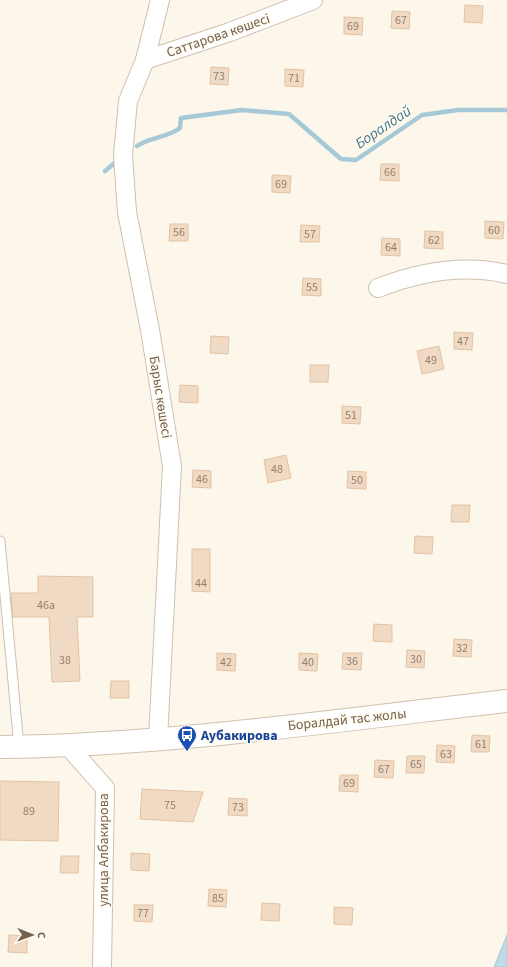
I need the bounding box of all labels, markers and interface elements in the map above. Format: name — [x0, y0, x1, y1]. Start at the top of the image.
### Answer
street label: Саттарова көшесі — [164, 9, 273, 63]
house number: 67 — [395, 12, 407, 29]
house number: 69 — [347, 18, 359, 35]
house number: 73 — [213, 68, 225, 85]
house number: 71 — [288, 70, 300, 87]
water label: Боралдай — [351, 101, 416, 154]
house number: 66 — [384, 164, 396, 181]
house number: 69 — [275, 176, 287, 193]
house number: 60 — [488, 222, 500, 239]
house number: 56 — [173, 224, 185, 241]
house number: 57 — [304, 226, 316, 243]
house number: 62 — [428, 232, 440, 249]
house number: 64 — [385, 239, 397, 256]
house number: 55 — [306, 279, 318, 296]
house number: 47 — [457, 333, 469, 350]
house number: 49 — [425, 352, 437, 369]
street label: Барыс көшесі — [144, 355, 176, 440]
house number: 51 — [345, 407, 357, 424]
house number: 48 — [271, 461, 283, 478]
house number: 46 — [196, 471, 208, 488]
house number: 50 — [351, 472, 363, 489]
house number: 44 — [195, 575, 207, 592]
house number: 46а — [37, 597, 55, 614]
house number: 32 — [456, 640, 468, 657]
house number: 30 — [410, 651, 422, 668]
house number: 38 — [59, 652, 71, 669]
house number: 36 — [346, 653, 358, 670]
house number: 42 — [220, 654, 232, 671]
house number: 40 — [302, 654, 314, 671]
street label: Боралдай тас жолы — [287, 704, 407, 736]
bus stop icon: Аубакирова — [176, 724, 198, 752]
place label: Аубакирова — [200, 726, 278, 746]
house number: 61 — [475, 736, 487, 753]
house number: 63 — [440, 746, 452, 763]
house number: 65 — [410, 756, 422, 773]
house number: 67 — [378, 761, 390, 778]
house number: 69 — [343, 775, 355, 792]
street label: улица Албакирова — [94, 793, 114, 907]
house number: 75 — [164, 797, 176, 814]
house number: 73 — [232, 799, 244, 816]
house number: 89 — [23, 803, 35, 820]
house number: 85 — [212, 890, 224, 907]
house number: 77 — [137, 905, 149, 922]
north arrow — [12, 915, 52, 955]
text: С — [34, 932, 49, 939]

